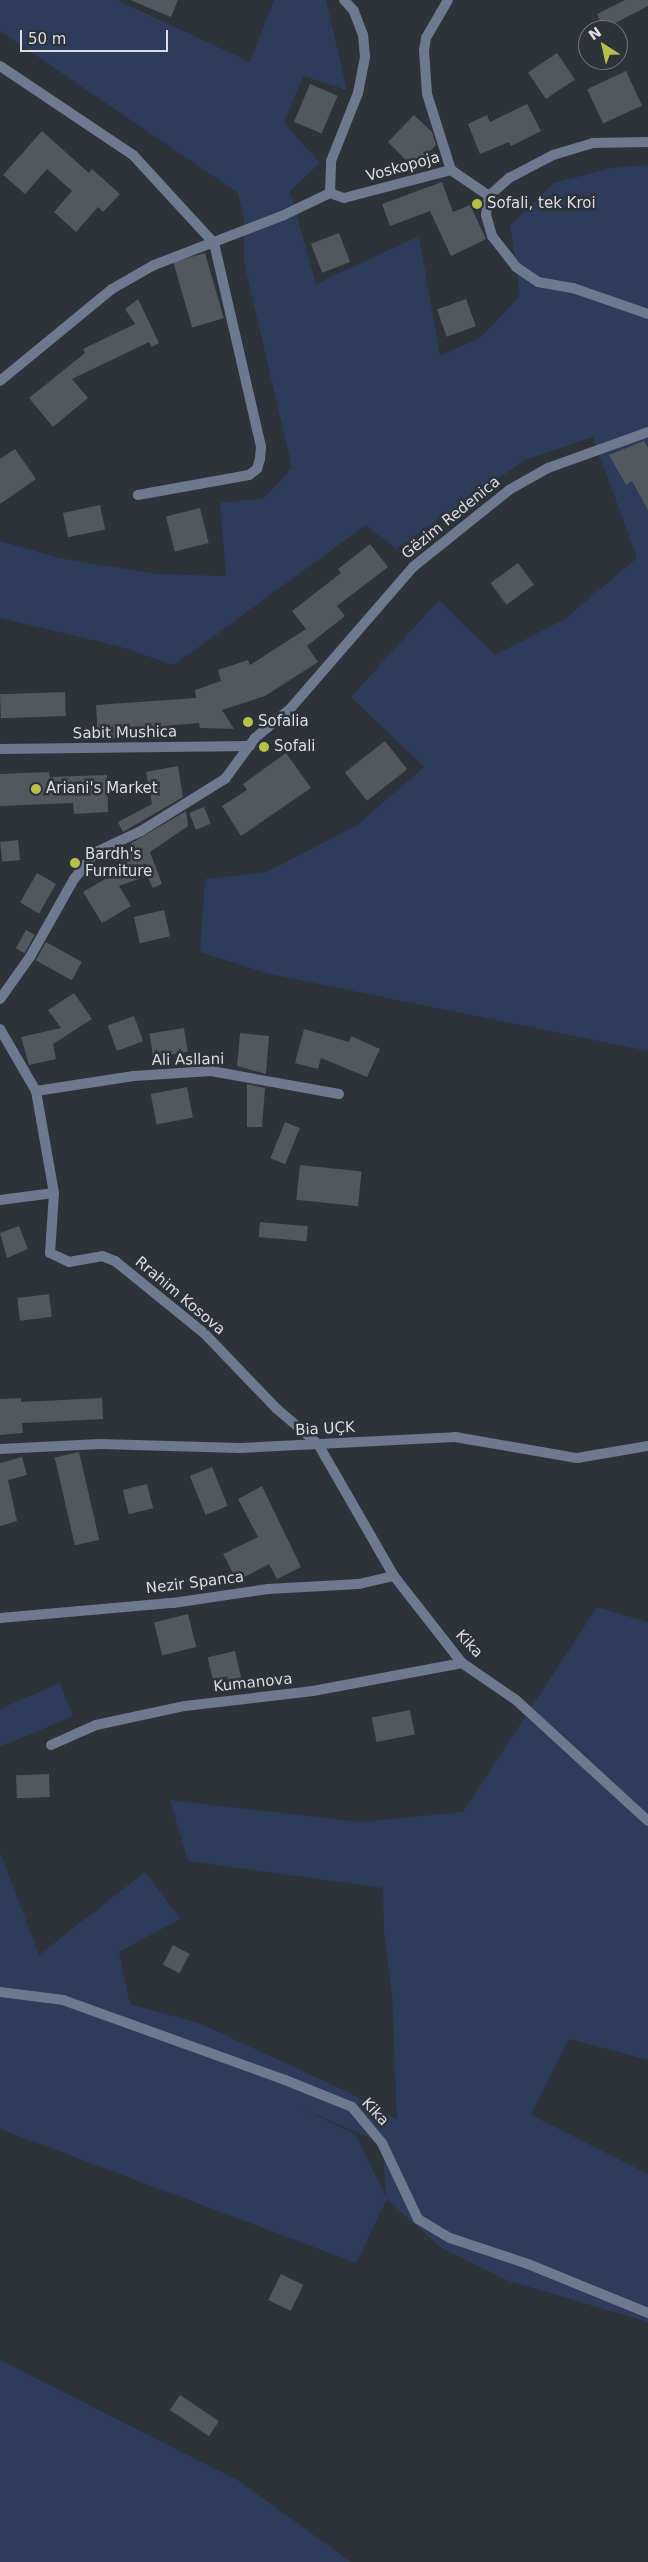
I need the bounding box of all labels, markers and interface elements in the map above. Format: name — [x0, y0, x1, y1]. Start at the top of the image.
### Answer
scale bar — [22, 20, 170, 52]
north arrow — [578, 20, 628, 70]
text: N — [586, 24, 604, 43]
text: 50 m — [28, 30, 66, 48]
street label: Voskopoja — [364, 149, 442, 185]
place label: Sofali, tek Kroi — [487, 195, 596, 213]
marker: Sofali, tek Kroi — [471, 198, 483, 210]
street label: Gëzim Redenica — [398, 473, 504, 563]
place label: Sofalia — [258, 713, 309, 731]
marker: Sofalia — [242, 716, 254, 728]
street label: Sabit Mushica — [73, 723, 177, 743]
place label: Sofali — [274, 738, 316, 756]
marker: Sofali — [258, 741, 270, 753]
place label: Ariani's Market — [46, 780, 158, 798]
marker: Ariani's Market — [30, 783, 42, 795]
place label: Bardh's Furniture — [85, 845, 152, 880]
marker: Bardh's Furniture — [69, 857, 81, 869]
street label: Ali Asllani — [152, 1050, 224, 1070]
street label: Rrahim Kosova — [131, 1253, 229, 1339]
street label: Bia UÇK — [295, 1418, 355, 1440]
street label: Nezir Spanca — [145, 1568, 245, 1598]
street label: Kika — [452, 1626, 486, 1662]
street label: Kumanova — [213, 1670, 293, 1696]
street label: Kika — [358, 2094, 392, 2130]

